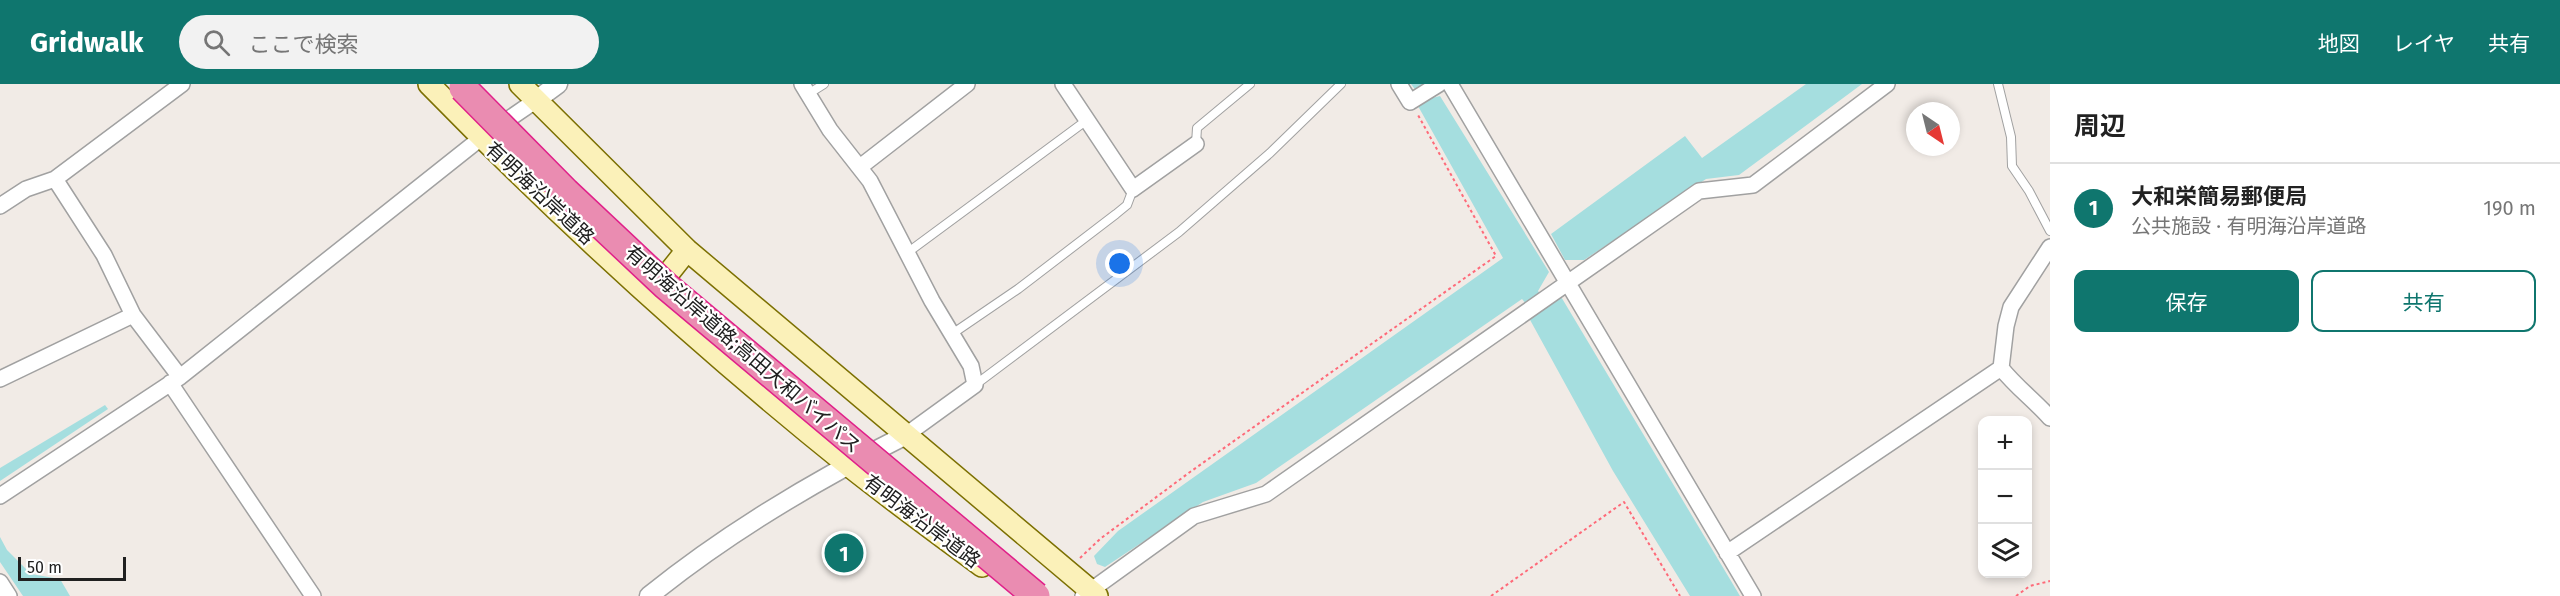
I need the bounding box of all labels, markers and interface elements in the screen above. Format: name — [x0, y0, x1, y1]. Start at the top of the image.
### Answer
search box — [179, 15, 599, 69]
text: Gridwalk — [30, 26, 143, 59]
icon: search — [200, 26, 233, 59]
text: ここで検索 — [248, 31, 358, 58]
text: 地図 — [2318, 31, 2360, 57]
text: レイヤ — [2393, 31, 2455, 57]
text: 共有 — [2488, 31, 2530, 57]
north arrow — [1906, 102, 1960, 156]
text: 周辺 — [2074, 111, 2126, 142]
street label: 有明海沿岸道路 — [481, 136, 599, 250]
text: 大和栄簡易郵便局 — [2131, 183, 2307, 210]
text: 1 — [2089, 196, 2098, 220]
text: 190 m — [2483, 196, 2536, 220]
text: 公共施設 · 有明海沿岸道路 — [2131, 214, 2366, 238]
street label: 有明海沿岸道路;高田大和バイパス — [620, 240, 866, 458]
your location — [1105, 249, 1134, 278]
button: 保存 — [2074, 270, 2299, 332]
button: 共有 — [2311, 270, 2536, 332]
map controls — [1978, 416, 2032, 578]
button: + — [1978, 416, 2032, 470]
street label: 有明海沿岸道路 — [859, 469, 985, 573]
button: − — [1978, 470, 2032, 524]
button: layers — [1978, 524, 2032, 578]
pin: 1 — [824, 530, 864, 576]
scale bar — [18, 554, 126, 582]
text: 50 m — [27, 558, 62, 577]

